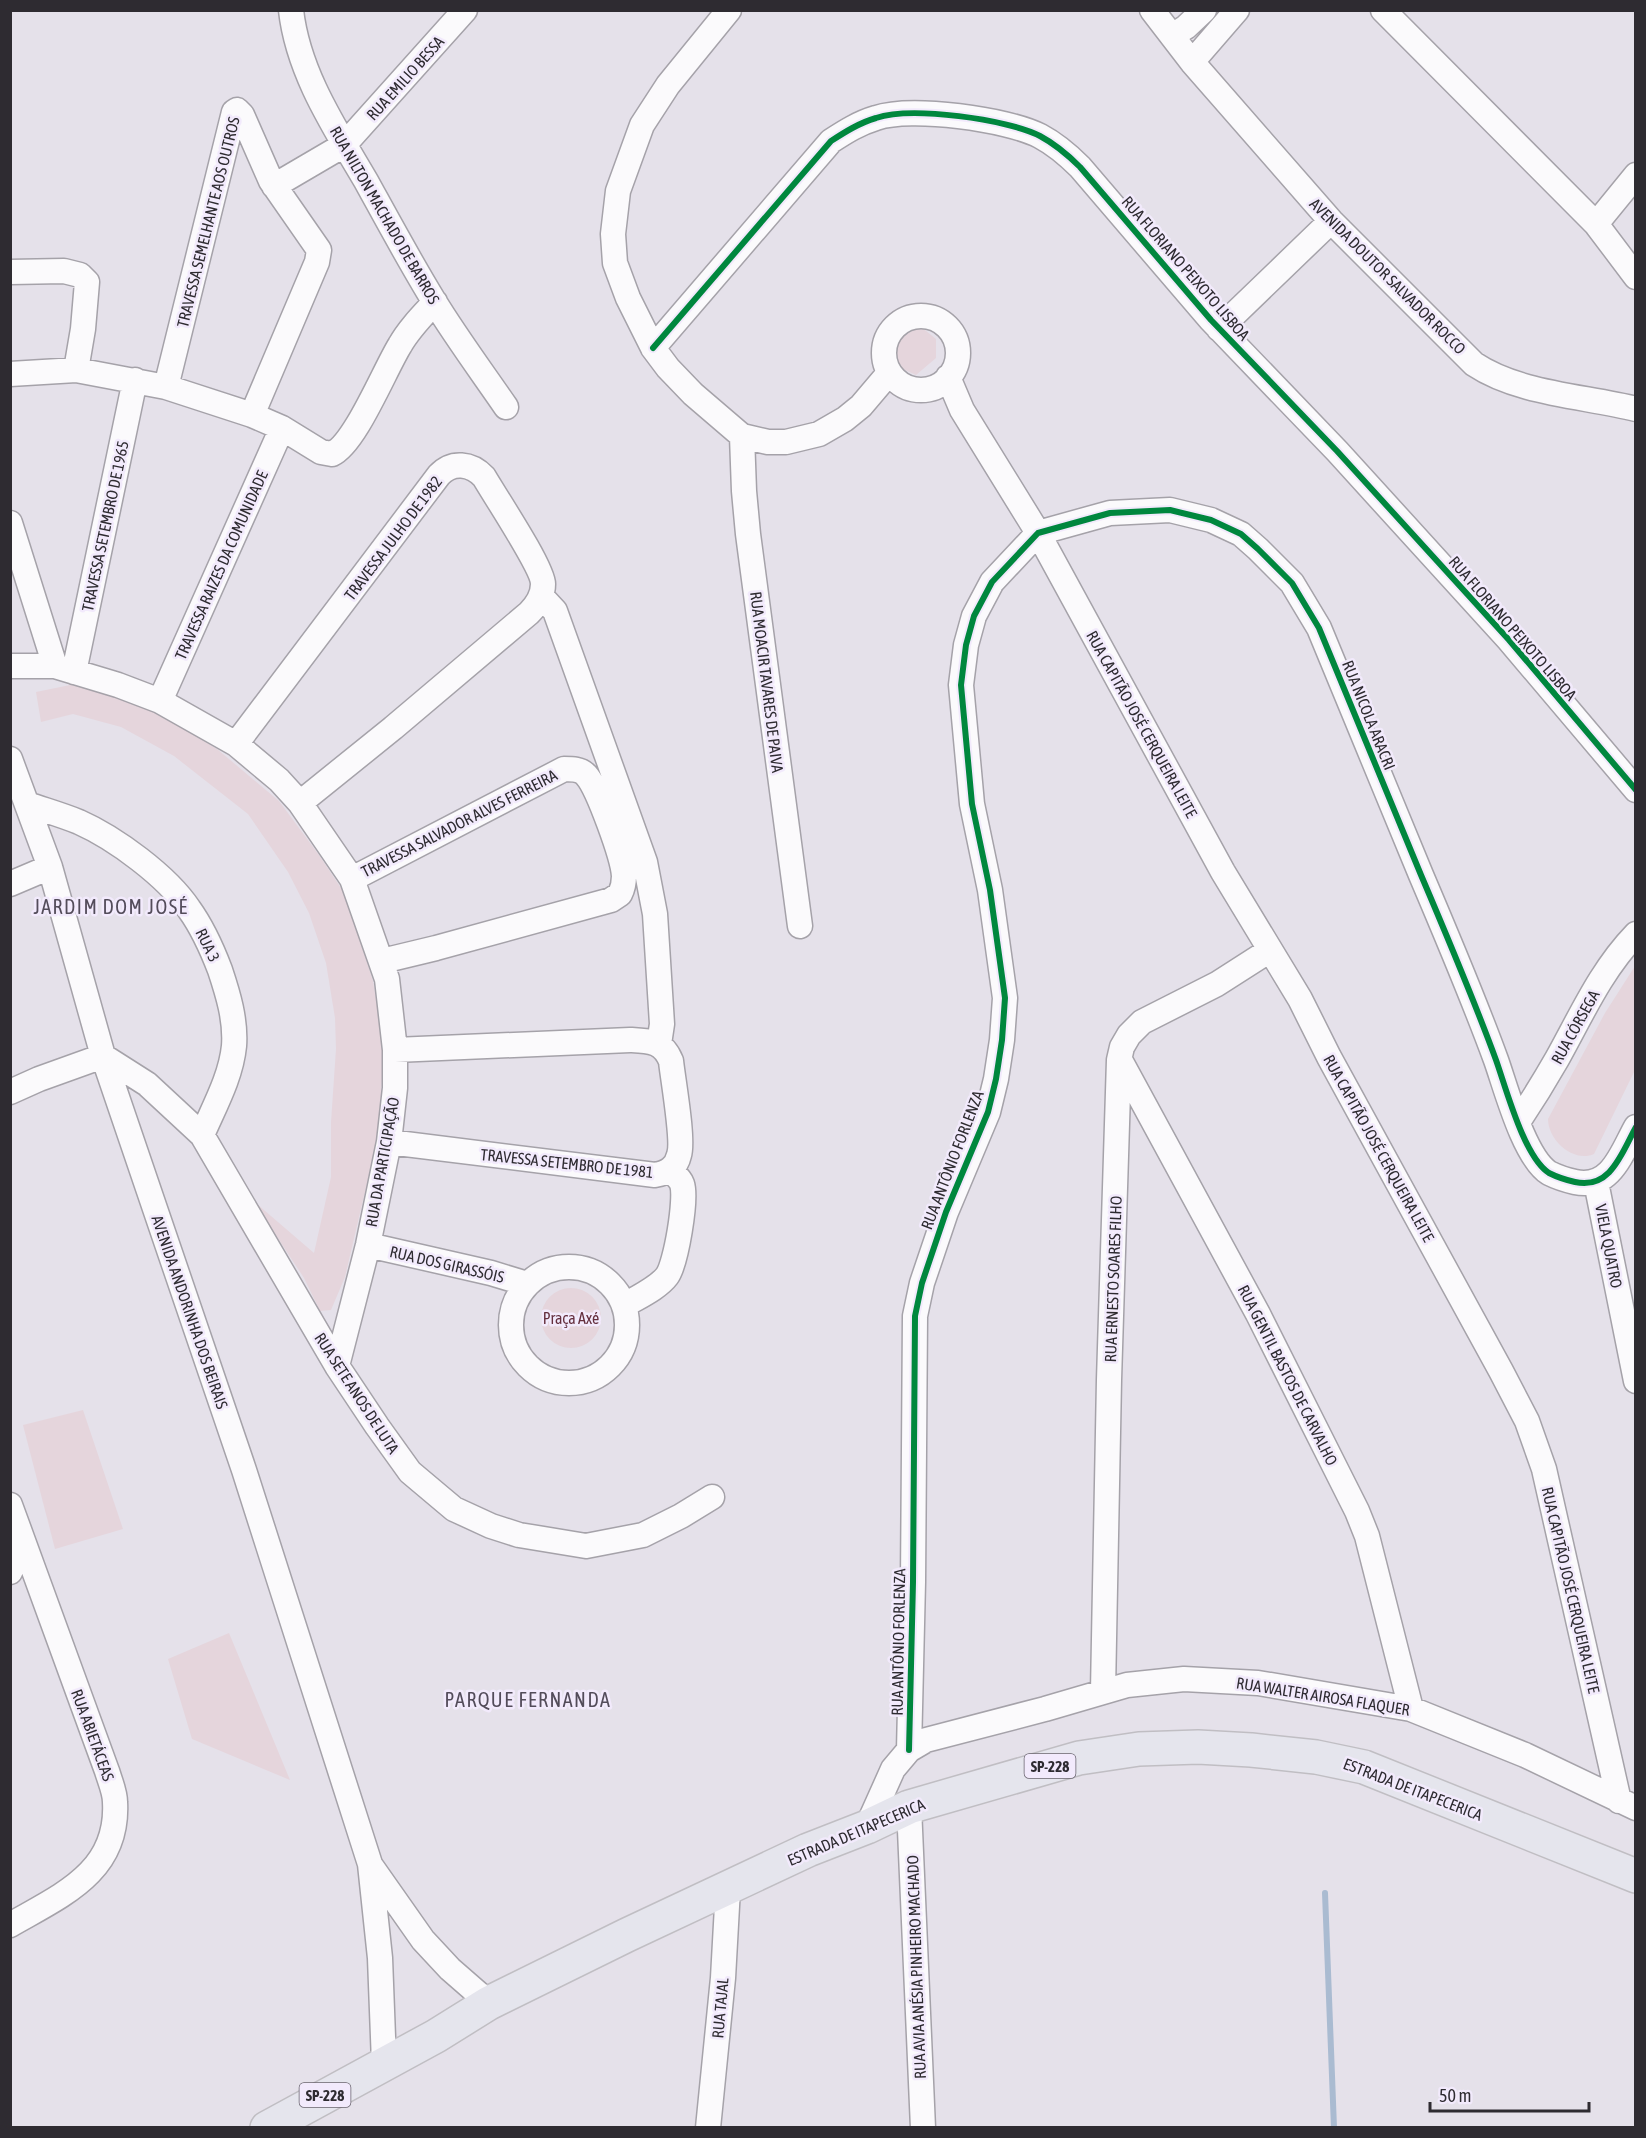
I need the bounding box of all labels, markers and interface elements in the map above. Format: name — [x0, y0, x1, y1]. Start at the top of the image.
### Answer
street label: RUA EMILIO BESSA — [363, 32, 447, 124]
street label: TRAVESSA SEMELHANTE AOS OUTROS — [173, 115, 243, 329]
street label: RUA NILTON MACHADO DE BARROS — [327, 123, 443, 307]
street label: RUA FLORIANO PEIXOTO LISBOA — [1119, 192, 1253, 344]
street label: AVENIDA DOUTOR SALVADOR ROCCO — [1306, 194, 1470, 358]
street label: TRAVESSA SETEMBRO DE 1965 — [78, 439, 132, 613]
street label: TRAVESSA RAIZES DA COMUNIDADE — [171, 468, 271, 662]
street label: TRAVESSA JULHO DE 1982 — [341, 473, 445, 603]
street label: RUA FLORIANO PEIXOTO LISBOA — [1446, 552, 1580, 704]
street label: RUA MOACIR TAVARES DE PAIVA — [747, 590, 787, 774]
street label: RUA CAPITÃO JOSÉ CERQUEIRA LEITE — [1083, 627, 1201, 821]
street label: RUA NICOLA ARACRI — [1339, 658, 1399, 772]
street label: TRAVESSA SALVADOR ALVES FERREIRA — [358, 766, 560, 880]
district label: JARDIM DOM JOSÉ — [33, 895, 189, 918]
street label: RUA 3 — [192, 925, 224, 965]
street label: RUA CÓRSEGA — [1547, 987, 1603, 1067]
street label: RUA CAPITÃO JOSÉ CERQUEIRA LEITE — [1320, 1051, 1438, 1245]
street label: RUA ANTÔNIO FORLENZA — [917, 1088, 987, 1232]
street label: RUA DA PARTICIPAÇÃO — [362, 1096, 403, 1228]
street label: TRAVESSA SETEMBRO DE 1981 — [480, 1145, 654, 1181]
street label: RUA ERNESTO SOARES FILHO — [1101, 1195, 1125, 1363]
street label: VIELA QUATRO — [1592, 1202, 1626, 1290]
street label: AVENIDA ANDORINHA DOS BEIRAIS — [148, 1213, 232, 1411]
street label: RUA DOS GIRASSÓIS — [388, 1242, 506, 1286]
street label: RUA GENTIL BASTOS DE CARVALHO — [1235, 1282, 1341, 1468]
park label: Praça Axé — [543, 1309, 599, 1328]
street label: RUA SETE ANOS DE LUTA — [311, 1329, 403, 1457]
street label: RUA CAPITÃO JOSÉ CERQUEIRA LEITE — [1539, 1485, 1604, 1695]
street label: RUA ANTÔNIO FORLENZA — [888, 1568, 908, 1716]
street label: RUA WALTER AIROSA FLAQUER — [1235, 1673, 1411, 1719]
street label: RUA ABIETÁCEAS — [68, 1687, 118, 1784]
district label: PARQUE FERNANDA — [445, 1688, 611, 1711]
road number: SP-228 — [1024, 1754, 1076, 1778]
street label: ESTRADA DE ITAPECERICA — [1341, 1754, 1485, 1824]
street label: ESTRADA DE ITAPECERICA — [785, 1795, 928, 1869]
street label: RUA AVIA ANÉSIA PINHEIRO MACHADO — [903, 1855, 929, 2079]
street label: RUA TAJAL — [708, 1976, 732, 2039]
scale bar — [1430, 2075, 1589, 2113]
road number: SP-228 — [300, 2083, 350, 2107]
text: 50 m — [1439, 2085, 1471, 2106]

